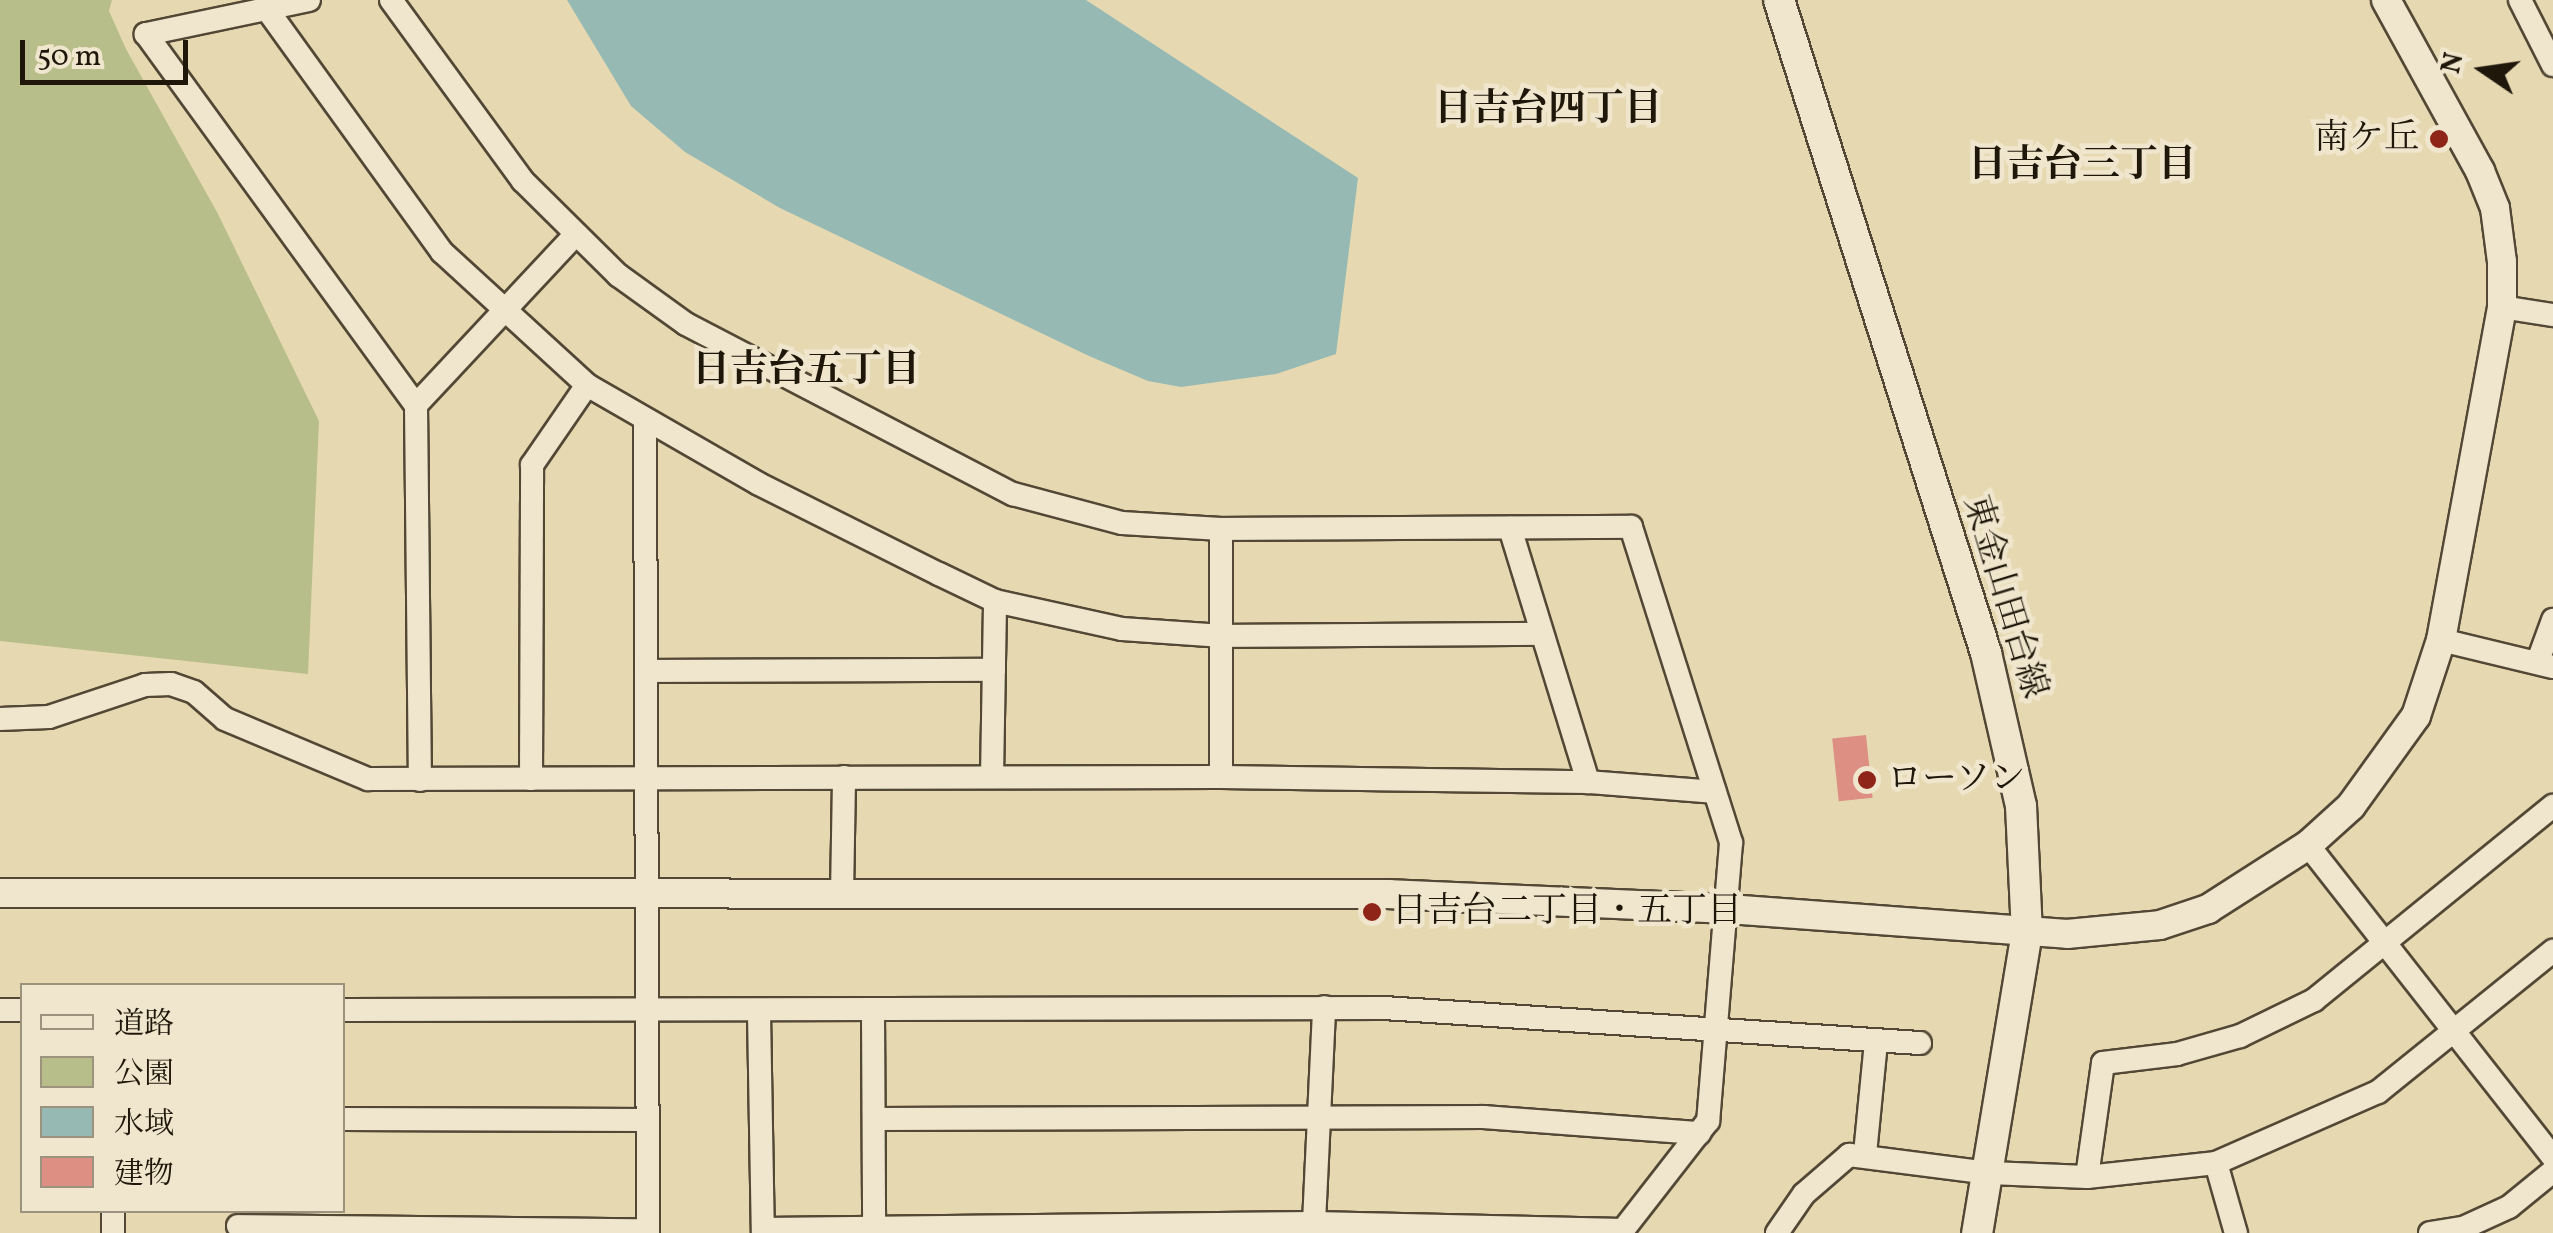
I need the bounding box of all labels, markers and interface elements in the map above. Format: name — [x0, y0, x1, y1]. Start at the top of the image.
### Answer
scale bar — [25, 20, 192, 82]
north arrow — [2433, 20, 2533, 120]
text: 50 m — [37, 36, 101, 78]
text: N — [2432, 49, 2475, 77]
district label: 日吉台四丁目 — [1434, 88, 1662, 134]
place label: 南ケ丘 — [2314, 118, 2419, 160]
marker: 南ケ丘 — [2428, 128, 2450, 150]
district label: 日吉台三丁目 — [1968, 144, 2196, 190]
district label: 日吉台五丁目 — [692, 349, 920, 395]
street label: 東金山田台線 — [1953, 490, 2055, 704]
place label: ローソン — [1887, 759, 2027, 801]
marker: ローソン — [1856, 769, 1878, 791]
place label: 日吉台二丁目・五丁目 — [1392, 891, 1742, 933]
marker: 日吉台二丁目・五丁目 — [1361, 901, 1383, 923]
legend — [20, 983, 345, 1213]
text: 道路 — [114, 1004, 174, 1046]
text: 公園 — [114, 1054, 174, 1096]
text: 水域 — [114, 1104, 174, 1146]
text: 建物 — [114, 1154, 174, 1196]

